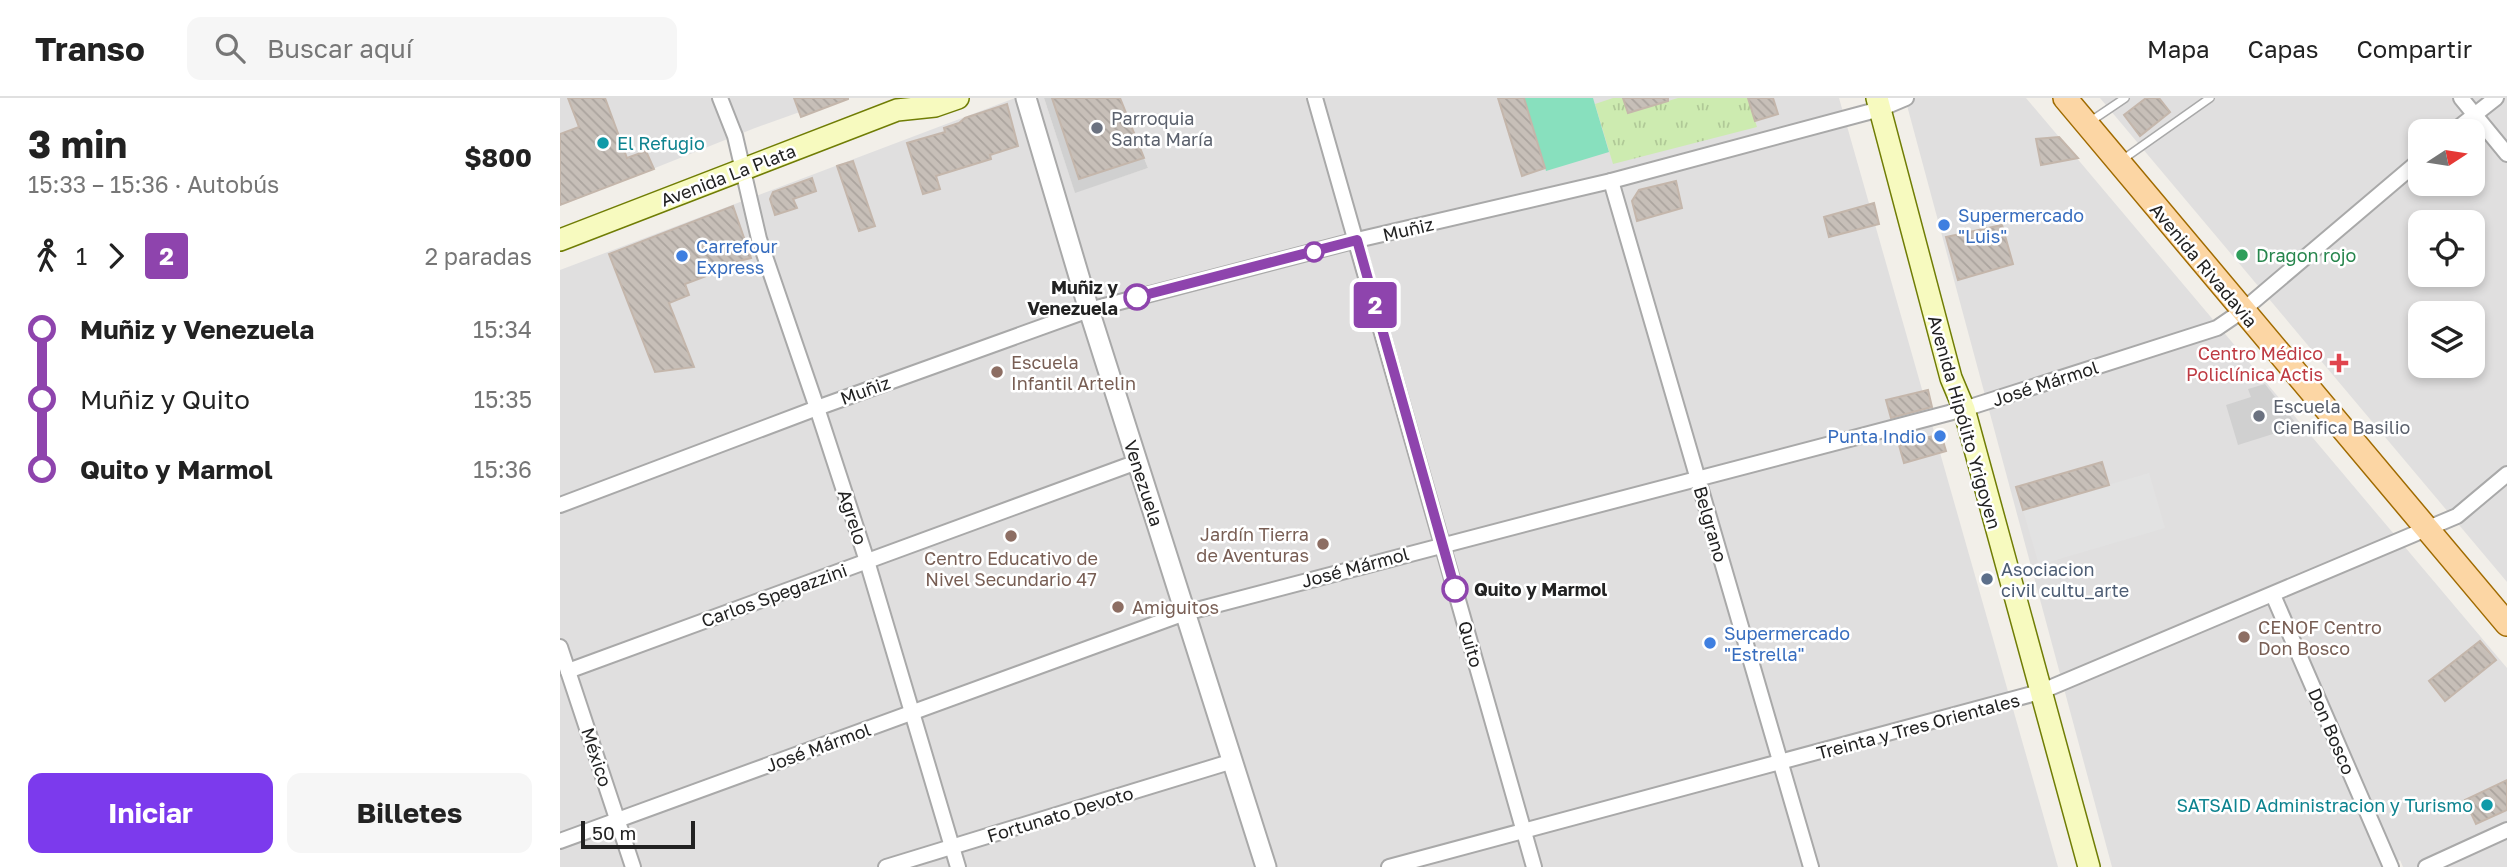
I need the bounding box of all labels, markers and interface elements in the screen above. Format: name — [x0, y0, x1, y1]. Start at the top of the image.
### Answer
search box — [187, 17, 677, 80]
text: Transo — [35, 29, 145, 68]
icon: search — [211, 29, 249, 67]
text: Buscar aquí — [267, 33, 413, 64]
text: Mapa — [2147, 34, 2210, 63]
text: Capas — [2248, 34, 2318, 63]
text: Compartir — [2356, 34, 2472, 63]
place label: Parroquia Santa María — [1111, 107, 1213, 150]
north arrow — [2408, 119, 2485, 196]
map controls — [2408, 119, 2485, 378]
marker: Parroquia Santa María — [1089, 120, 1105, 136]
text: 3 min — [28, 121, 127, 166]
place label: El Refugio — [617, 132, 705, 154]
marker: El Refugio — [595, 135, 611, 151]
street label: Avenida La Plata — [657, 139, 799, 211]
text: $800 — [464, 142, 532, 173]
text: 15:33 – 15:36 · Autobús — [28, 170, 279, 198]
street label: Avenida Rivadavia — [2146, 198, 2262, 332]
place label: Supermercado "Luis" — [1958, 204, 2084, 247]
button: locate — [2408, 210, 2485, 287]
street label: Muñiz — [1380, 212, 1436, 246]
marker: Supermercado "Luis" — [1936, 217, 1952, 233]
place label: Carrefour Express — [696, 235, 778, 278]
icon: walk — [28, 237, 66, 275]
icon: forward — [97, 237, 135, 275]
text: 2 — [159, 241, 174, 270]
text: 1 — [76, 242, 87, 270]
text: 2 paradas — [425, 242, 532, 270]
unlabelled marker — [1304, 242, 1324, 262]
place label: Dragon rojo — [2256, 244, 2356, 266]
marker: Dragon rojo — [2234, 247, 2250, 263]
marker: Carrefour Express — [674, 248, 690, 264]
place label: Muñiz y Venezuela — [1027, 276, 1118, 319]
line badge: 2 — [1352, 282, 1398, 328]
marker: Muñiz y Venezuela — [1124, 284, 1150, 310]
text: 2 — [1368, 290, 1382, 319]
button: layers — [2408, 301, 2485, 378]
street label: Avenida Hipólito Yrigoyen — [1924, 313, 2006, 531]
text: Muñiz y Venezuela — [80, 314, 314, 345]
text: 15:34 — [473, 315, 532, 343]
place label: Centro Médico Policlínica Actis — [2186, 342, 2323, 385]
place label: Escuela Infantil Artelin — [1011, 351, 1136, 394]
marker: Centro Médico Policlínica Actis — [2329, 353, 2349, 373]
street label: José Mármol — [1989, 355, 2101, 411]
marker: Escuela Infantil Artelin — [989, 364, 1005, 380]
street label: Muñiz — [837, 371, 893, 409]
text: Muñiz y Quito — [80, 384, 250, 415]
text: 15:35 — [474, 385, 532, 413]
place label: Escuela Cienifica Basilio — [2273, 395, 2410, 438]
marker: Escuela Cienifica Basilio — [2251, 408, 2267, 424]
place label: Punta Indio — [1827, 425, 1926, 447]
marker: Punta Indio — [1932, 428, 1948, 444]
street label: Venezuela — [1120, 437, 1168, 529]
text: Quito y Marmol — [80, 454, 273, 485]
text: 15:36 — [473, 455, 532, 483]
street label: Belgrano — [1690, 483, 1732, 565]
street label: Agrelo — [834, 487, 872, 547]
place label: Jardín Tierra de Aventuras — [1196, 523, 1309, 566]
marker: Centro Educativo de Nivel Secundario 47 — [1003, 528, 1019, 544]
marker: Jardín Tierra de Aventuras — [1315, 536, 1331, 552]
street label: José Mármol — [1299, 542, 1411, 592]
place label: Centro Educativo de Nivel Secundario 47 — [924, 547, 1098, 590]
street label: Carlos Spegazzini — [698, 558, 850, 632]
place label: Asociacion civil cultu_arte — [2001, 558, 2129, 601]
marker: Asociacion civil cultu_arte — [1979, 571, 1995, 587]
marker: Quito y Marmol — [1442, 576, 1468, 602]
place label: Quito y Marmol — [1474, 578, 1607, 600]
place label: Amiguitos — [1132, 596, 1219, 618]
marker: Amiguitos — [1110, 599, 1126, 615]
place label: CENOF Centro Don Bosco — [2258, 616, 2382, 659]
street label: Quito — [1454, 618, 1488, 670]
place label: Supermercado "Estrella" — [1724, 622, 1850, 665]
marker: CENOF Centro Don Bosco — [2236, 629, 2252, 645]
marker: Supermercado "Estrella" — [1702, 635, 1718, 651]
street label: Don Bosco — [2304, 684, 2360, 778]
street label: Treinta y Tres Orientales — [1814, 688, 2022, 764]
street label: José Mármol — [762, 718, 874, 776]
street label: México — [577, 725, 617, 789]
button: Iniciar — [28, 773, 273, 853]
button: Billetes — [287, 773, 532, 853]
street label: Fortunato Devoto — [984, 781, 1136, 847]
place label: SATSAID Administracion y Turismo — [2176, 794, 2473, 816]
marker: SATSAID Administracion y Turismo — [2479, 797, 2495, 813]
scale bar — [581, 818, 695, 850]
text: 50 m — [592, 821, 636, 844]

